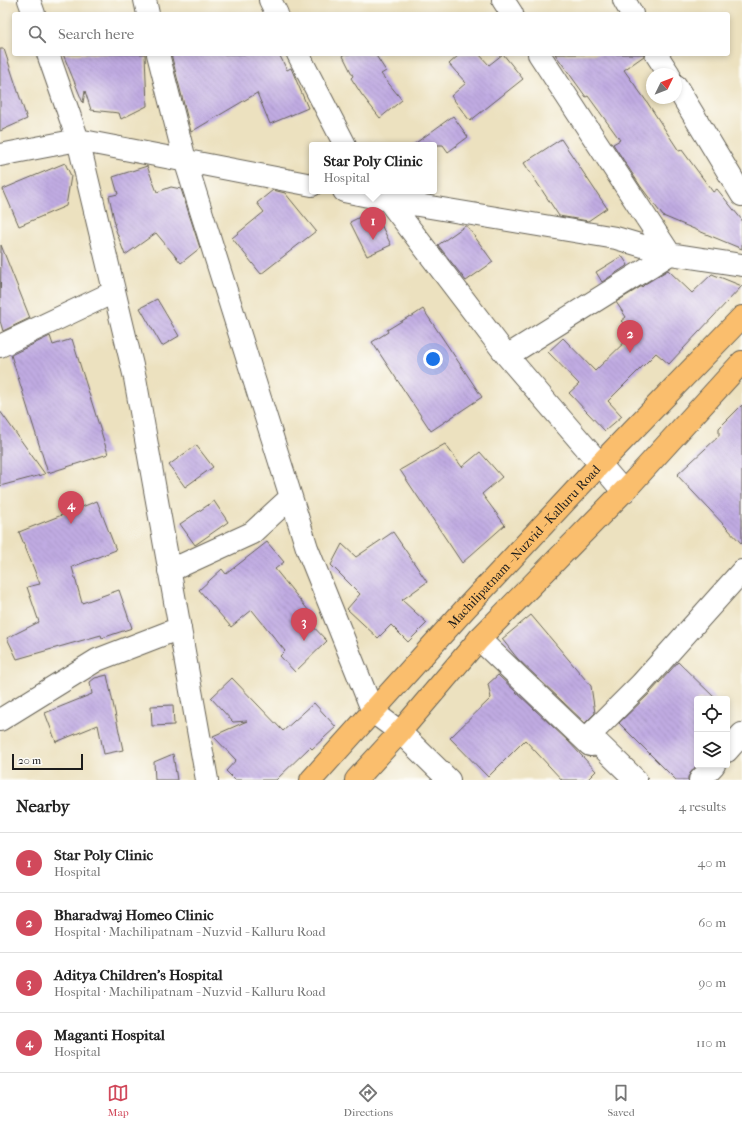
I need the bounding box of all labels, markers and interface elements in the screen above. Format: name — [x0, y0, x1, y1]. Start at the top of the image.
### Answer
search box — [12, 12, 730, 56]
icon: search — [26, 23, 48, 45]
text: Search here — [58, 25, 134, 43]
north arrow — [646, 68, 682, 104]
popup — [309, 142, 437, 194]
text: Star Poly Clinic — [323, 152, 423, 170]
text: Hospital — [323, 170, 370, 185]
pin: 1 — [360, 207, 386, 240]
pin: 2 — [617, 320, 643, 353]
your location — [423, 349, 443, 369]
street label: Machilipatnam - Nuzvid - Kalluru Road — [445, 461, 604, 631]
pin: 4 — [58, 491, 84, 524]
pin: 3 — [291, 608, 317, 641]
map controls — [694, 696, 730, 768]
button: locate — [694, 696, 730, 732]
button: layers — [694, 732, 730, 768]
scale bar — [12, 752, 83, 771]
text: 20 m — [18, 754, 41, 767]
text: Nearby — [16, 796, 70, 816]
text: 4 results — [679, 799, 726, 814]
text: Star Poly Clinic — [54, 846, 153, 864]
text: 1 — [27, 855, 31, 870]
text: 40 m — [698, 855, 726, 870]
text: Hospital — [54, 864, 101, 879]
text: Bharadwaj Homeo Clinic — [54, 906, 214, 924]
text: 2 — [26, 915, 32, 930]
text: 60 m — [698, 915, 726, 930]
text: Hospital · Machilipatnam - Nuzvid - Kalluru Road — [54, 924, 326, 939]
text: Aditya Children's Hospital — [54, 966, 223, 984]
text: 3 — [26, 975, 32, 990]
text: 90 m — [698, 975, 726, 990]
text: Hospital · Machilipatnam - Nuzvid - Kalluru Road — [54, 984, 326, 999]
text: Maganti Hospital — [54, 1026, 165, 1044]
text: 4 — [25, 1035, 33, 1050]
text: 110 m — [696, 1035, 726, 1050]
text: Hospital — [54, 1044, 101, 1059]
tab: Map — [107, 1082, 129, 1119]
tab: Directions — [344, 1082, 393, 1119]
tab: Saved — [607, 1082, 635, 1119]

